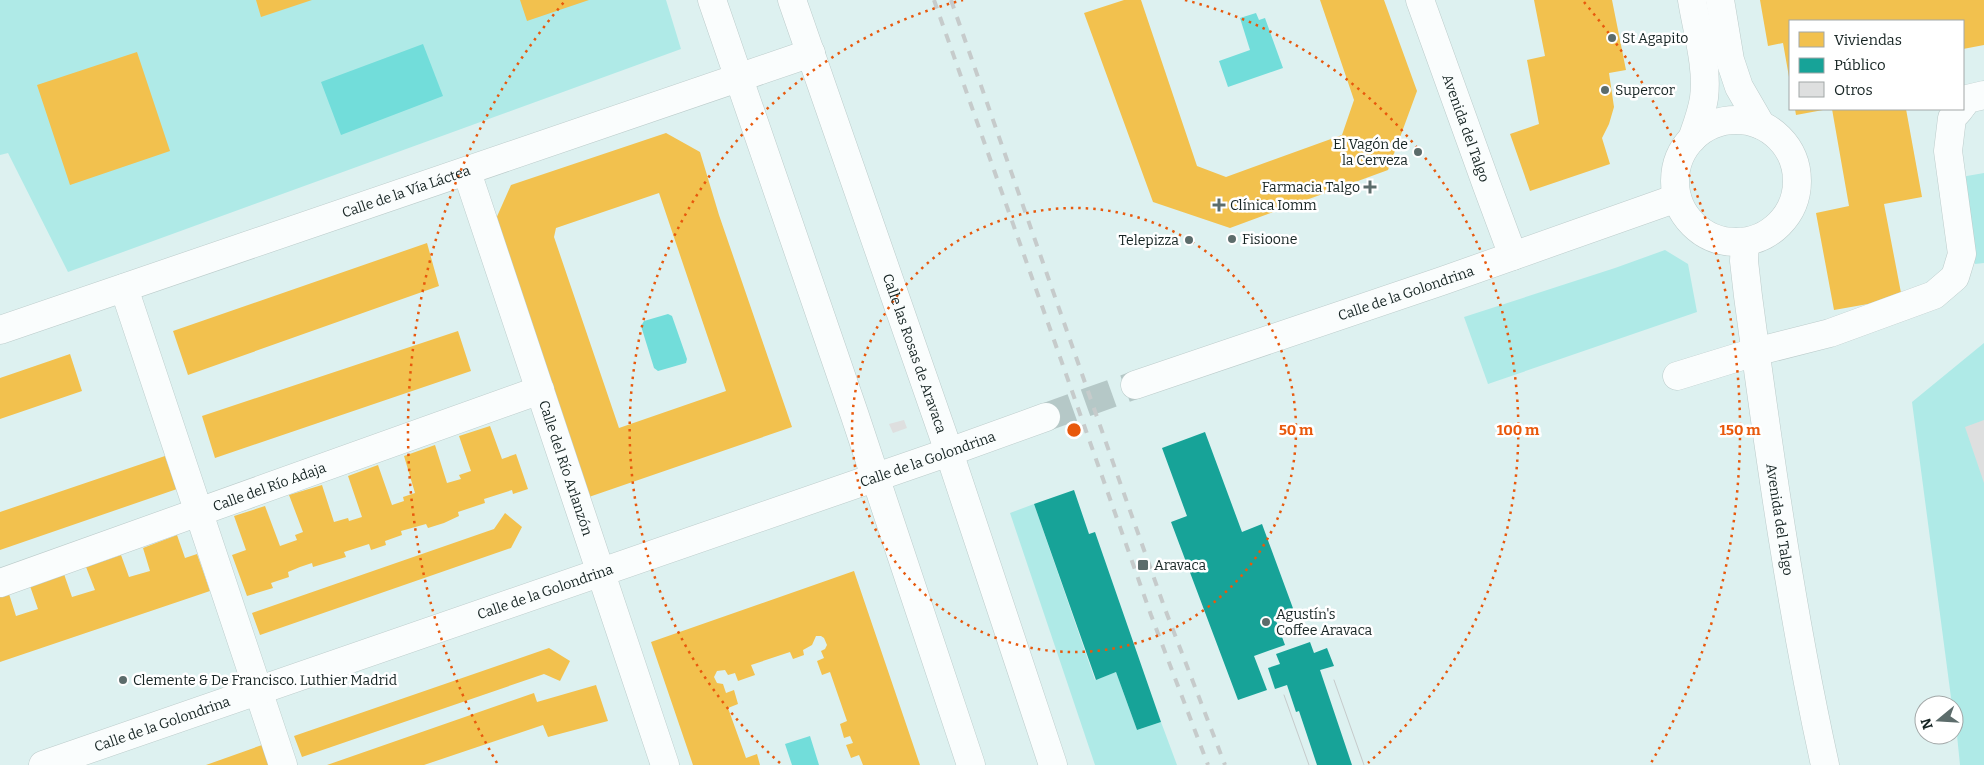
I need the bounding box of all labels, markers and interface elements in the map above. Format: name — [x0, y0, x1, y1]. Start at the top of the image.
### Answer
legend — [1789, 20, 1964, 110]
place label: St Agapito — [1622, 30, 1688, 47]
text: Viviendas — [1834, 31, 1902, 49]
marker: St Agapito — [1606, 32, 1618, 44]
text: Público — [1834, 56, 1886, 74]
street label: Avenida del Talgo — [1439, 72, 1493, 184]
text: Otros — [1834, 81, 1873, 99]
place label: Supercor — [1615, 82, 1675, 99]
marker: Supercor — [1599, 84, 1611, 96]
place label: El Vagón de la Cerveza — [1333, 136, 1408, 169]
marker: El Vagón de la Cerveza — [1412, 146, 1424, 158]
street label: Calle de la Vía Láctea — [340, 161, 473, 221]
place label: Farmacia Talgo — [1262, 179, 1360, 196]
marker: Farmacia Talgo — [1364, 181, 1376, 193]
place label: Clínica Iomm — [1230, 197, 1317, 214]
marker: Clínica Iomm — [1212, 198, 1226, 212]
place label: Fisioone — [1242, 231, 1297, 248]
place label: Telepizza — [1119, 232, 1179, 249]
marker: Fisioone — [1226, 233, 1238, 245]
marker: Telepizza — [1183, 234, 1195, 246]
street label: Calle de la Golondrina — [1336, 262, 1476, 324]
street label: Calle las Rosas de Aravaca — [879, 271, 950, 436]
street label: Calle del Río Arlanzón — [535, 398, 596, 538]
centre of rings — [1065, 421, 1083, 439]
text: 50 m — [1279, 421, 1314, 439]
text: 100 m — [1497, 421, 1540, 439]
text: 150 m — [1719, 421, 1761, 439]
street label: Calle de la Golondrina — [858, 427, 998, 491]
street label: Calle del Río Adaja — [210, 459, 328, 515]
street label: Avenida del Talgo — [1763, 462, 1797, 577]
place label: Aravaca — [1154, 557, 1206, 574]
marker: Aravaca — [1136, 558, 1150, 572]
street label: Calle de la Golondrina — [475, 560, 615, 623]
place label: Agustín's Coffee Aravaca — [1276, 606, 1373, 639]
marker: Agustín's Coffee Aravaca — [1260, 616, 1272, 628]
place label: Clemente & De Francisco. Luthier Madrid — [133, 672, 397, 689]
marker: Clemente & De Francisco. Luthier Madrid — [117, 674, 129, 686]
street label: Calle de la Golondrina — [92, 692, 233, 755]
north arrow — [1914, 695, 1964, 745]
text: N — [1917, 716, 1937, 732]

